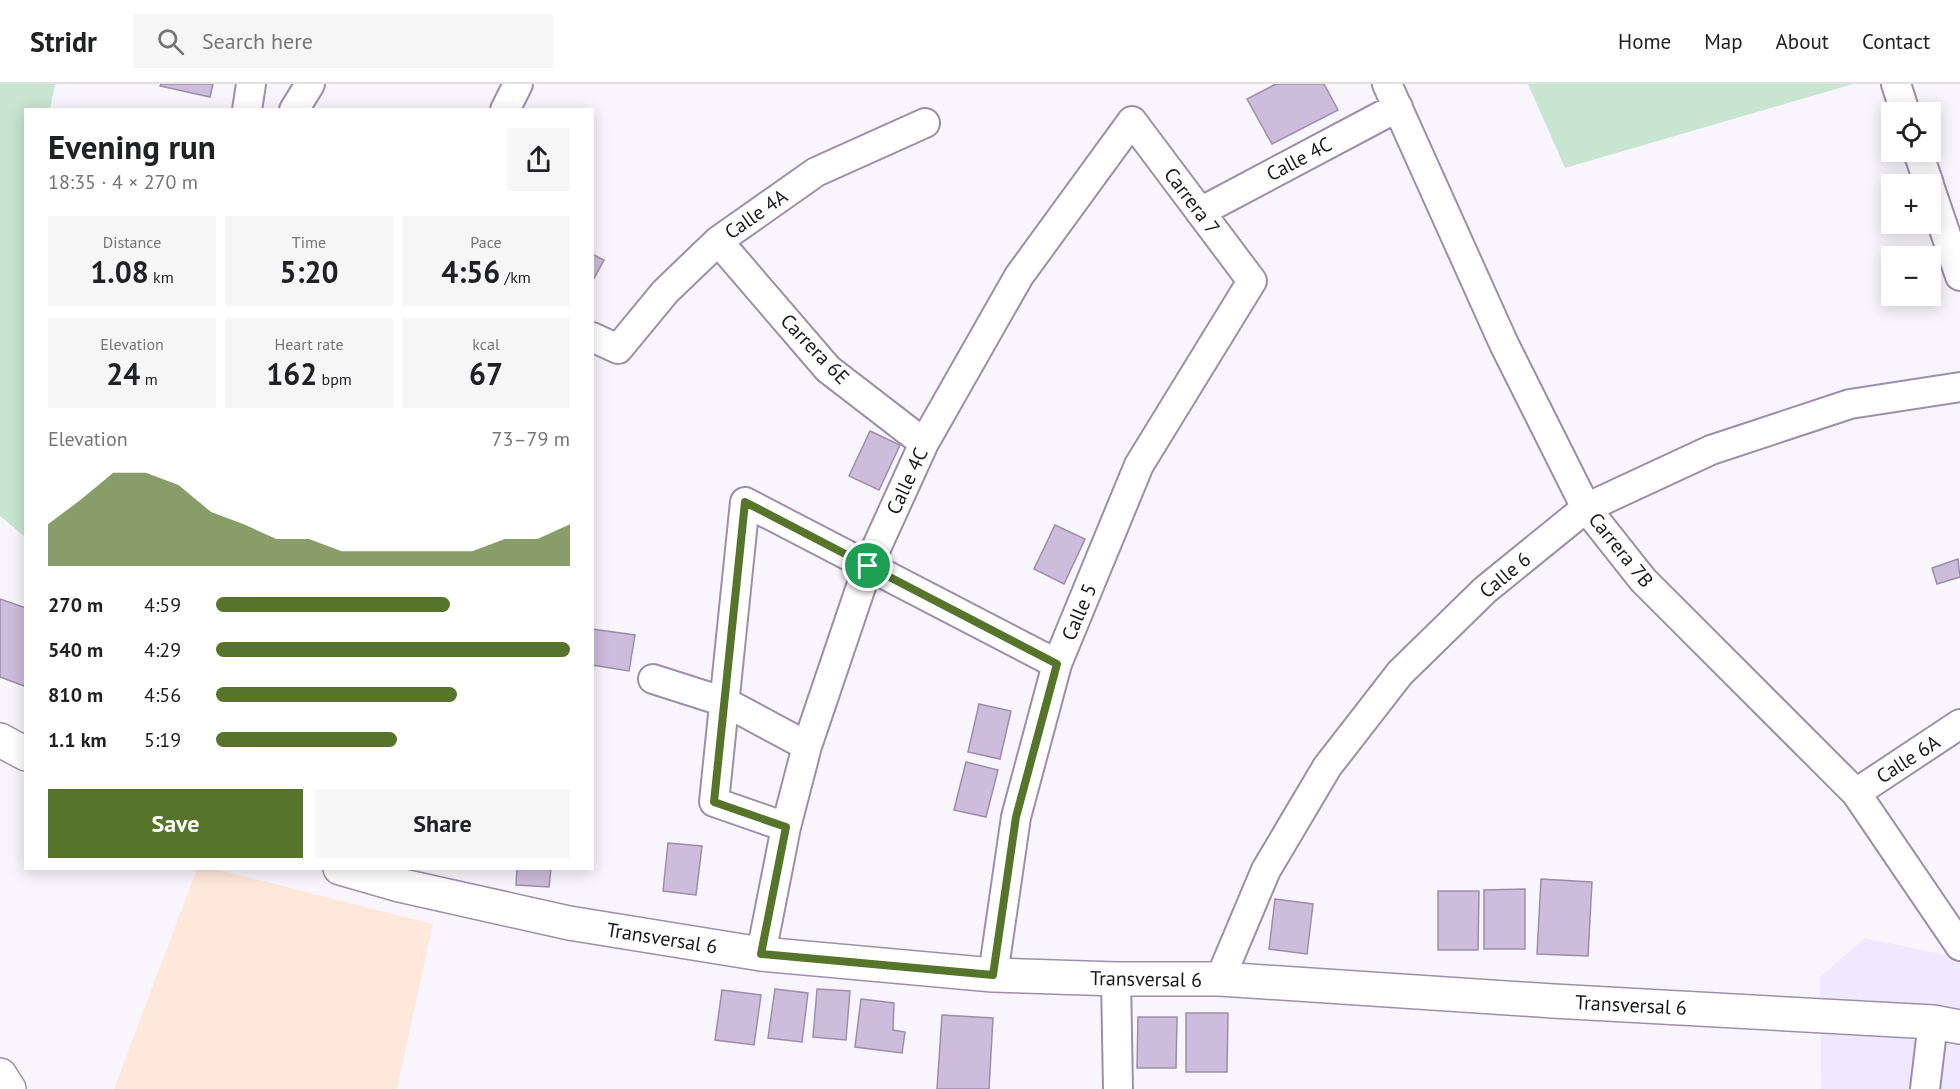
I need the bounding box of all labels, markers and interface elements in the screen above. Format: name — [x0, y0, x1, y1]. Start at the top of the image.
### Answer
search box — [133, 14, 553, 68]
text: Stridr — [30, 23, 97, 60]
icon: search — [154, 25, 187, 58]
text: Search here — [202, 27, 313, 55]
text: Home — [1618, 28, 1671, 55]
text: Map — [1704, 28, 1743, 55]
text: About — [1776, 28, 1829, 55]
text: Contact — [1862, 28, 1930, 55]
map controls — [1881, 102, 1941, 306]
button: locate — [1881, 102, 1941, 162]
text: Evening run — [48, 125, 216, 168]
button: share — [507, 128, 570, 191]
street label: Calle 4C — [1262, 131, 1336, 187]
street label: Carrera 7 — [1158, 162, 1226, 240]
text: 18:35 · 4 × 270 m — [48, 169, 198, 195]
button: + — [1881, 174, 1941, 234]
street label: Calle 4A — [720, 183, 793, 245]
text: Distance — [103, 232, 161, 252]
text: Time — [292, 232, 326, 252]
text: Pace — [470, 232, 502, 252]
button: − — [1881, 246, 1941, 306]
text: 1.08 — [90, 252, 149, 291]
text: 5:20 — [279, 252, 339, 291]
text: 4:56 — [441, 252, 500, 291]
text: km — [149, 267, 174, 287]
text: /km — [500, 267, 531, 287]
street label: Carrera 6E — [775, 308, 855, 390]
text: Elevation — [100, 334, 164, 354]
text: Heart rate — [274, 334, 344, 354]
text: kcal — [472, 334, 500, 354]
text: 24 — [106, 354, 140, 393]
text: 162 — [266, 354, 317, 393]
text: 67 — [469, 354, 503, 393]
text: m — [140, 369, 158, 389]
text: bpm — [317, 369, 352, 389]
text: Elevation — [48, 426, 128, 452]
text: 73–79 m — [492, 426, 570, 452]
street label: Calle 4C — [880, 444, 934, 518]
street label: Carrera 7B — [1583, 507, 1659, 593]
pin — [842, 540, 893, 591]
street label: Calle 6 — [1474, 546, 1536, 604]
icon: arrive — [851, 549, 884, 582]
street label: Calle 5 — [1055, 580, 1103, 644]
text: 270 m — [48, 592, 103, 618]
text: 4:59 — [144, 592, 181, 618]
text: 540 m — [48, 637, 103, 663]
text: 4:29 — [144, 637, 181, 663]
text: 810 m — [48, 682, 103, 708]
text: 4:56 — [144, 682, 181, 708]
text: 1.1 km — [48, 727, 107, 753]
text: 5:19 — [144, 727, 181, 753]
street label: Calle 6A — [1871, 729, 1945, 789]
button: Save — [48, 789, 303, 858]
button: Share — [315, 789, 570, 858]
street label: Transversal 6 — [605, 916, 719, 960]
street label: Transversal 6 — [1090, 965, 1202, 993]
street label: Transversal 6 — [1574, 989, 1688, 1021]

